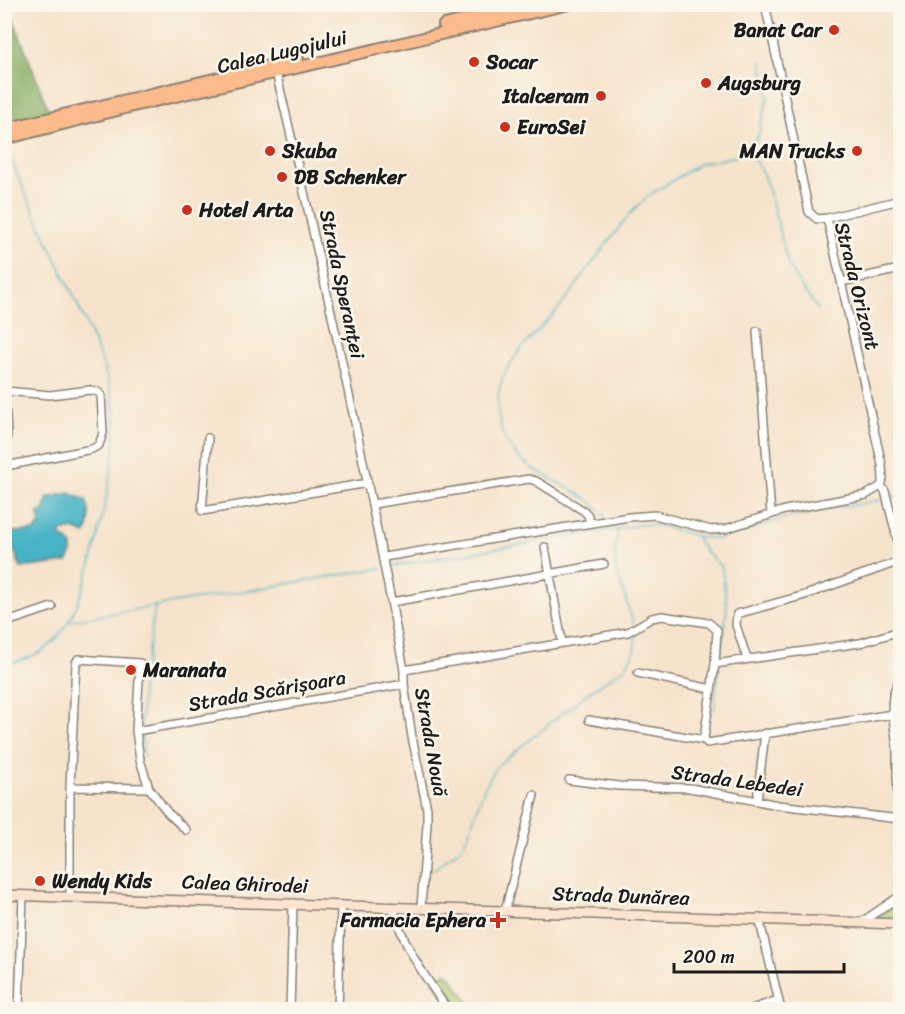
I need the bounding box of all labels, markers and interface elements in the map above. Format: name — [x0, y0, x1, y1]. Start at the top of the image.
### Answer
place label: Banat Car — [734, 13, 824, 48]
street label: Calea Lugojului — [214, 20, 352, 84]
marker: Banat Car — [827, 23, 841, 37]
place label: Socar — [485, 45, 539, 80]
marker: Socar — [467, 55, 481, 69]
place label: Augsburg — [717, 66, 801, 101]
marker: Augsburg — [699, 76, 713, 90]
place label: Italceram — [502, 79, 589, 114]
marker: Italceram — [594, 89, 608, 103]
place label: EuroSei — [517, 110, 586, 145]
marker: EuroSei — [498, 120, 512, 134]
place label: Skuba — [281, 134, 338, 169]
place label: MAN Trucks — [738, 134, 846, 169]
marker: Skuba — [263, 144, 277, 158]
marker: MAN Trucks — [850, 144, 864, 158]
place label: DB Schenker — [294, 160, 407, 195]
marker: DB Schenker — [275, 170, 289, 184]
place label: Hotel Arta — [198, 193, 294, 228]
marker: Hotel Arta — [180, 203, 194, 217]
street label: Strada Speranței — [309, 206, 375, 362]
street label: Strada Orizont — [824, 218, 890, 354]
place label: Maranata — [142, 653, 227, 688]
street label: Strada Scărișoara — [186, 660, 348, 722]
marker: Maranata — [124, 663, 138, 677]
street label: Strada Nouă — [404, 685, 458, 800]
street label: Strada Lebedei — [669, 754, 805, 808]
place label: Wendy Kids — [52, 864, 153, 899]
street label: Calea Ghirodei — [181, 864, 310, 904]
marker: Wendy Kids — [33, 874, 47, 888]
street label: Strada Dunărea — [552, 876, 691, 916]
place label: Farmacia Ephera — [339, 903, 487, 938]
marker: Farmacia Ephera — [491, 913, 505, 927]
scale bar — [674, 936, 844, 974]
text: 200 m — [683, 941, 735, 973]

